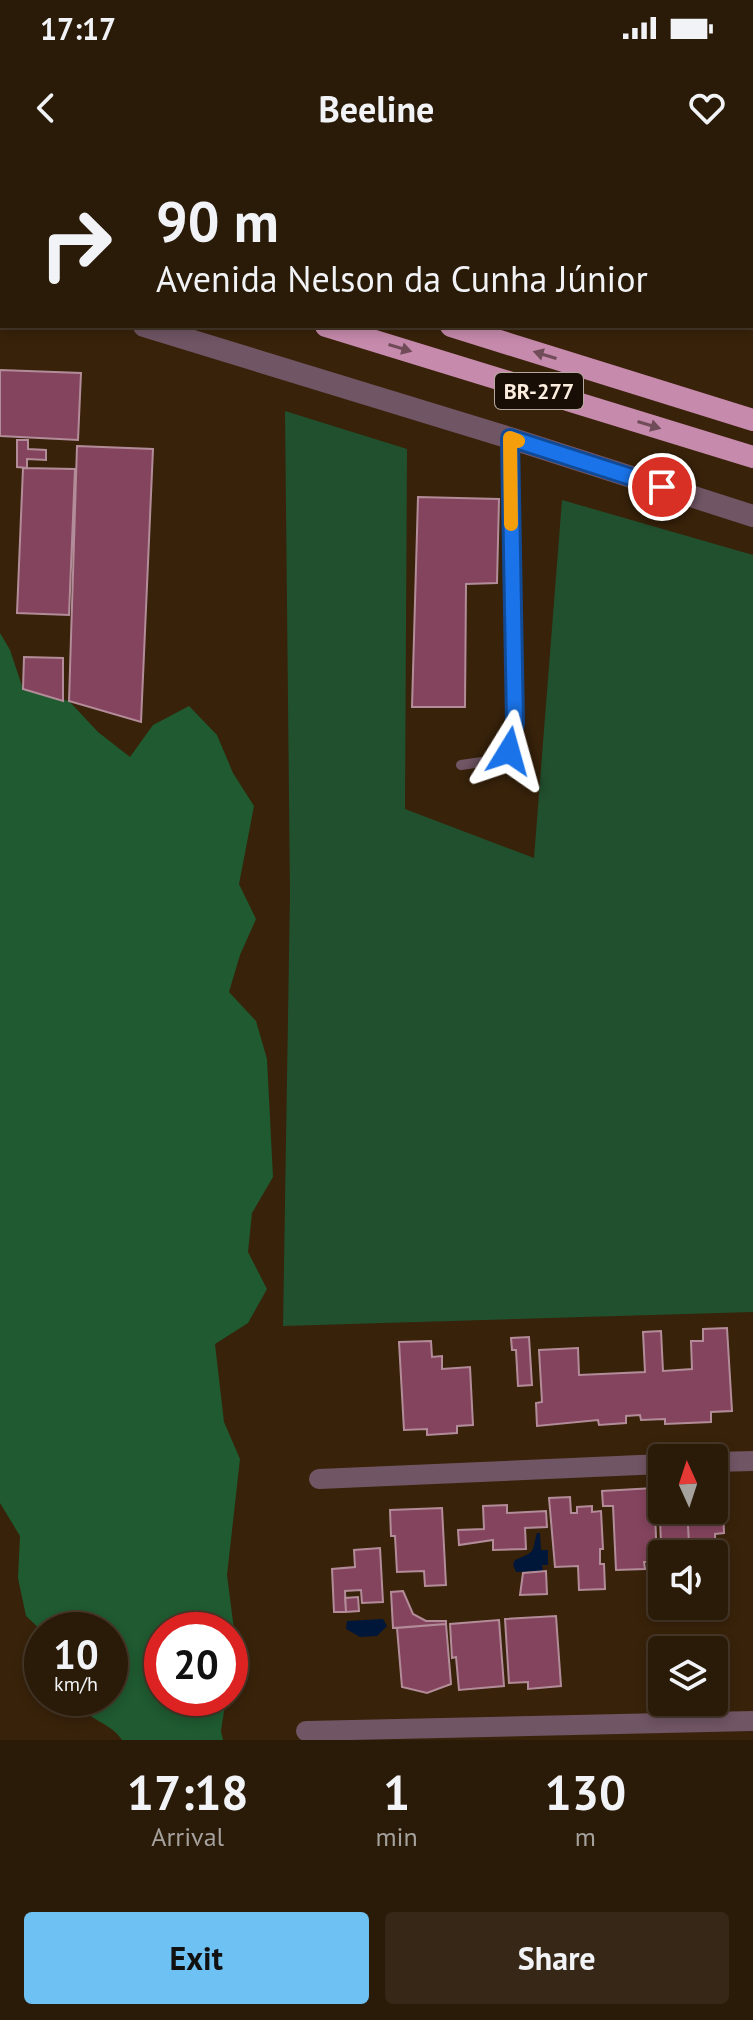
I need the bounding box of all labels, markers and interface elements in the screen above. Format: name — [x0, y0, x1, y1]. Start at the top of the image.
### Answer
text: 17:17 — [40, 9, 116, 48]
text: Beeline — [319, 85, 434, 132]
icon: back — [24, 86, 68, 130]
icon: heart — [685, 86, 729, 130]
text: 90 m — [156, 185, 279, 257]
icon: right — [24, 192, 128, 296]
text: Avenida Nelson da Cunha Júnior — [156, 255, 648, 302]
one-way arrow — [389, 342, 413, 355]
one-way arrow — [533, 348, 557, 361]
road number: BR-277 — [495, 373, 583, 409]
one-way arrow — [637, 419, 661, 432]
pin — [628, 453, 696, 521]
icon: arrive — [640, 465, 684, 509]
position arrow — [467, 709, 551, 793]
north arrow — [648, 1444, 728, 1524]
map controls — [648, 1444, 728, 1716]
button: sound — [648, 1540, 728, 1620]
speed limit sign: 20 — [144, 1612, 248, 1716]
text: 10 — [53, 1628, 99, 1680]
button: layers — [648, 1636, 728, 1716]
text: km/h — [54, 1671, 98, 1697]
text: 17:18 — [127, 1761, 249, 1823]
text: 1 — [383, 1761, 410, 1823]
text: 130 — [545, 1761, 626, 1823]
text: Arrival — [151, 1820, 224, 1853]
text: min — [375, 1820, 418, 1853]
text: m — [575, 1820, 596, 1853]
button: Exit — [24, 1912, 369, 2004]
button: Share — [385, 1912, 729, 2004]

